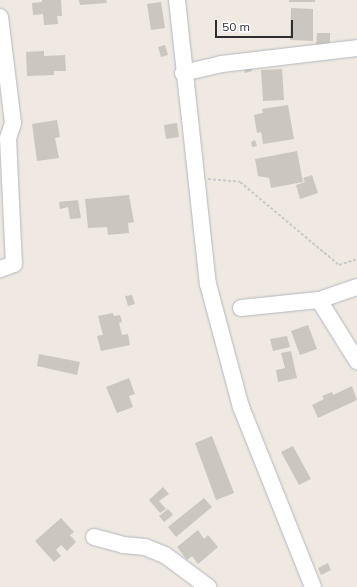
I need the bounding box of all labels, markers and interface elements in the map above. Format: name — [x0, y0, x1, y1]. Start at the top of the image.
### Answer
scale bar — [217, 12, 295, 38]
text: 50 m — [222, 19, 250, 34]

